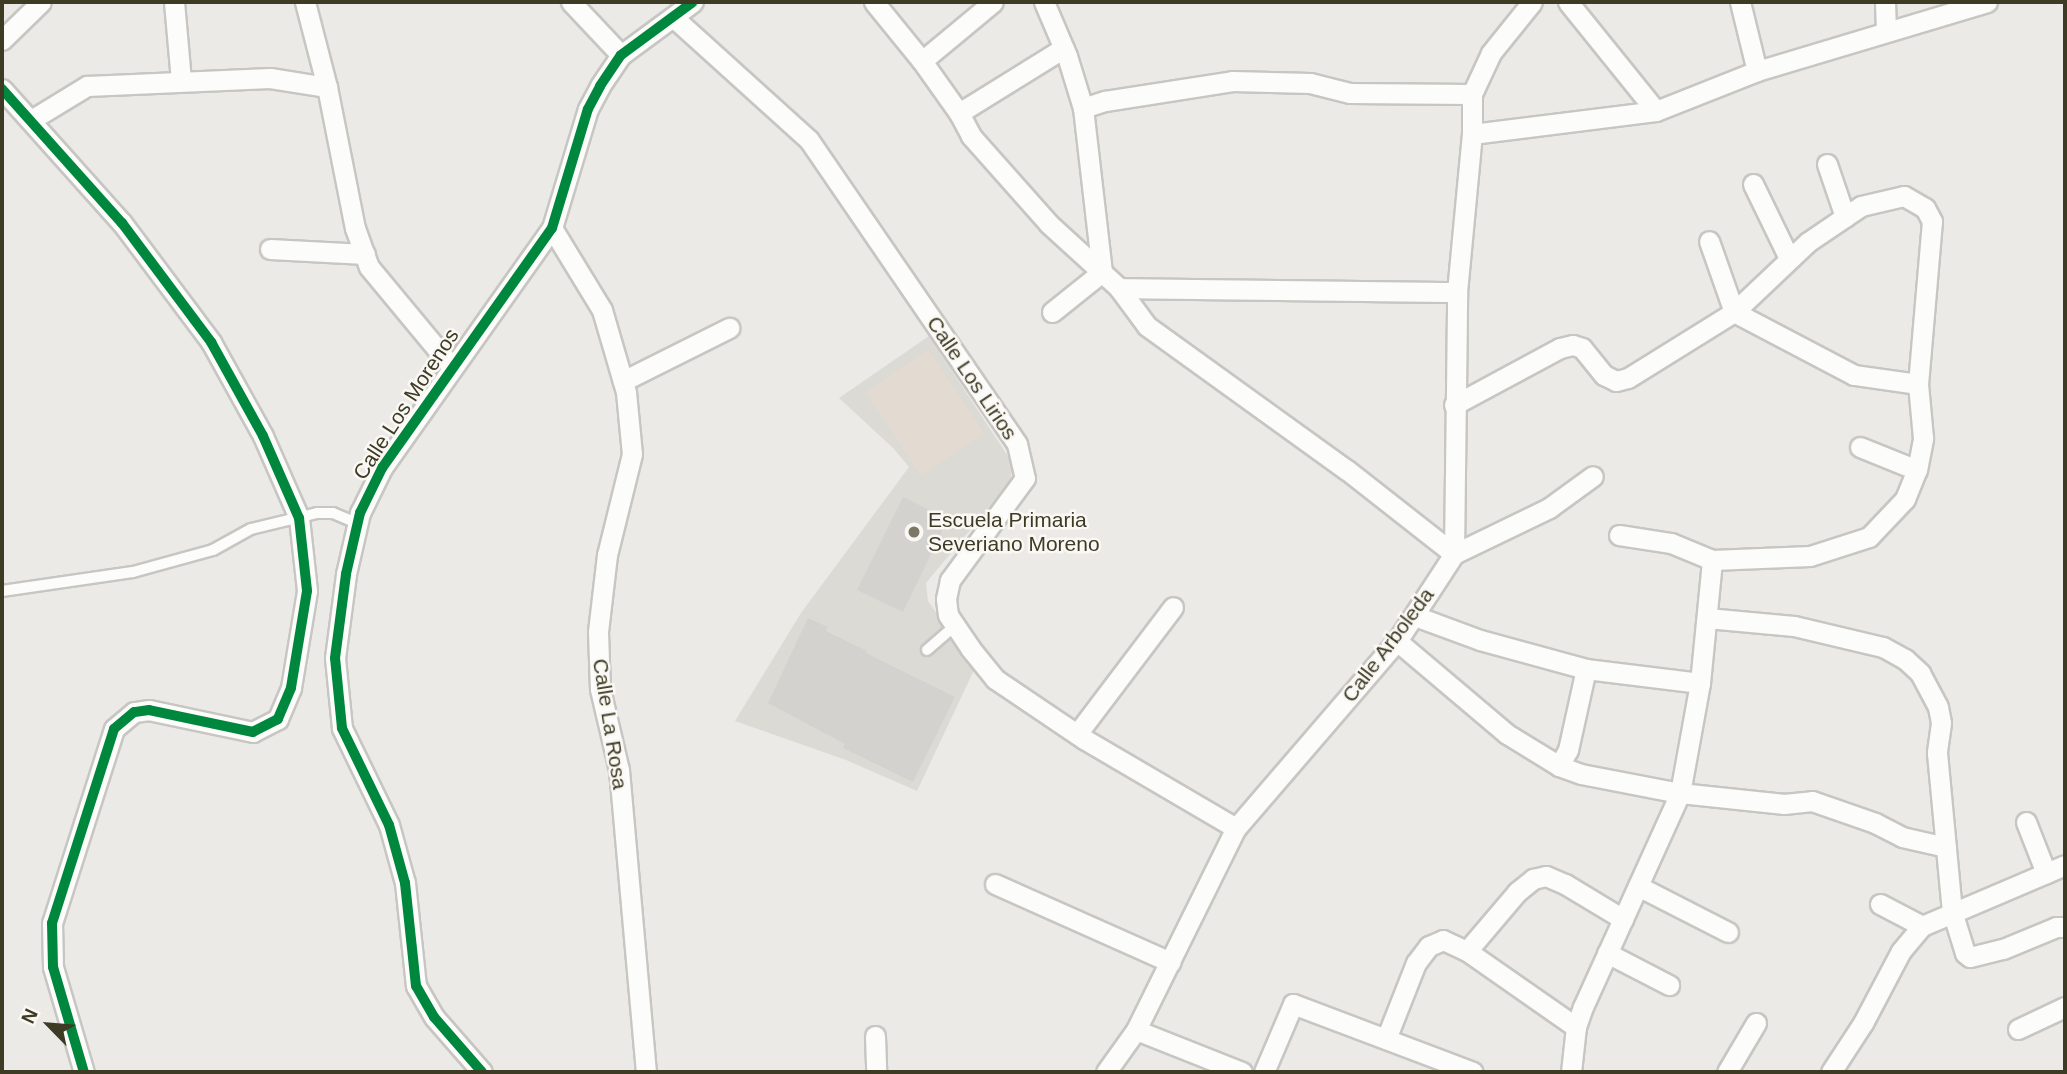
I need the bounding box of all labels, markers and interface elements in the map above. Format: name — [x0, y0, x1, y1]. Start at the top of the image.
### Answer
street label: Calle Los Lirios — [921, 311, 1023, 445]
street label: Calle Los Morenos — [348, 324, 464, 484]
place label: Escuela Primaria Severiano Moreno — [928, 507, 1100, 557]
marker: Escuela Primaria Severiano Moreno — [906, 524, 922, 540]
street label: Calle Arboleda — [1336, 582, 1440, 708]
street label: Calle La Rosa — [587, 657, 633, 791]
north arrow — [14, 990, 84, 1060]
text: N — [17, 1005, 42, 1027]

